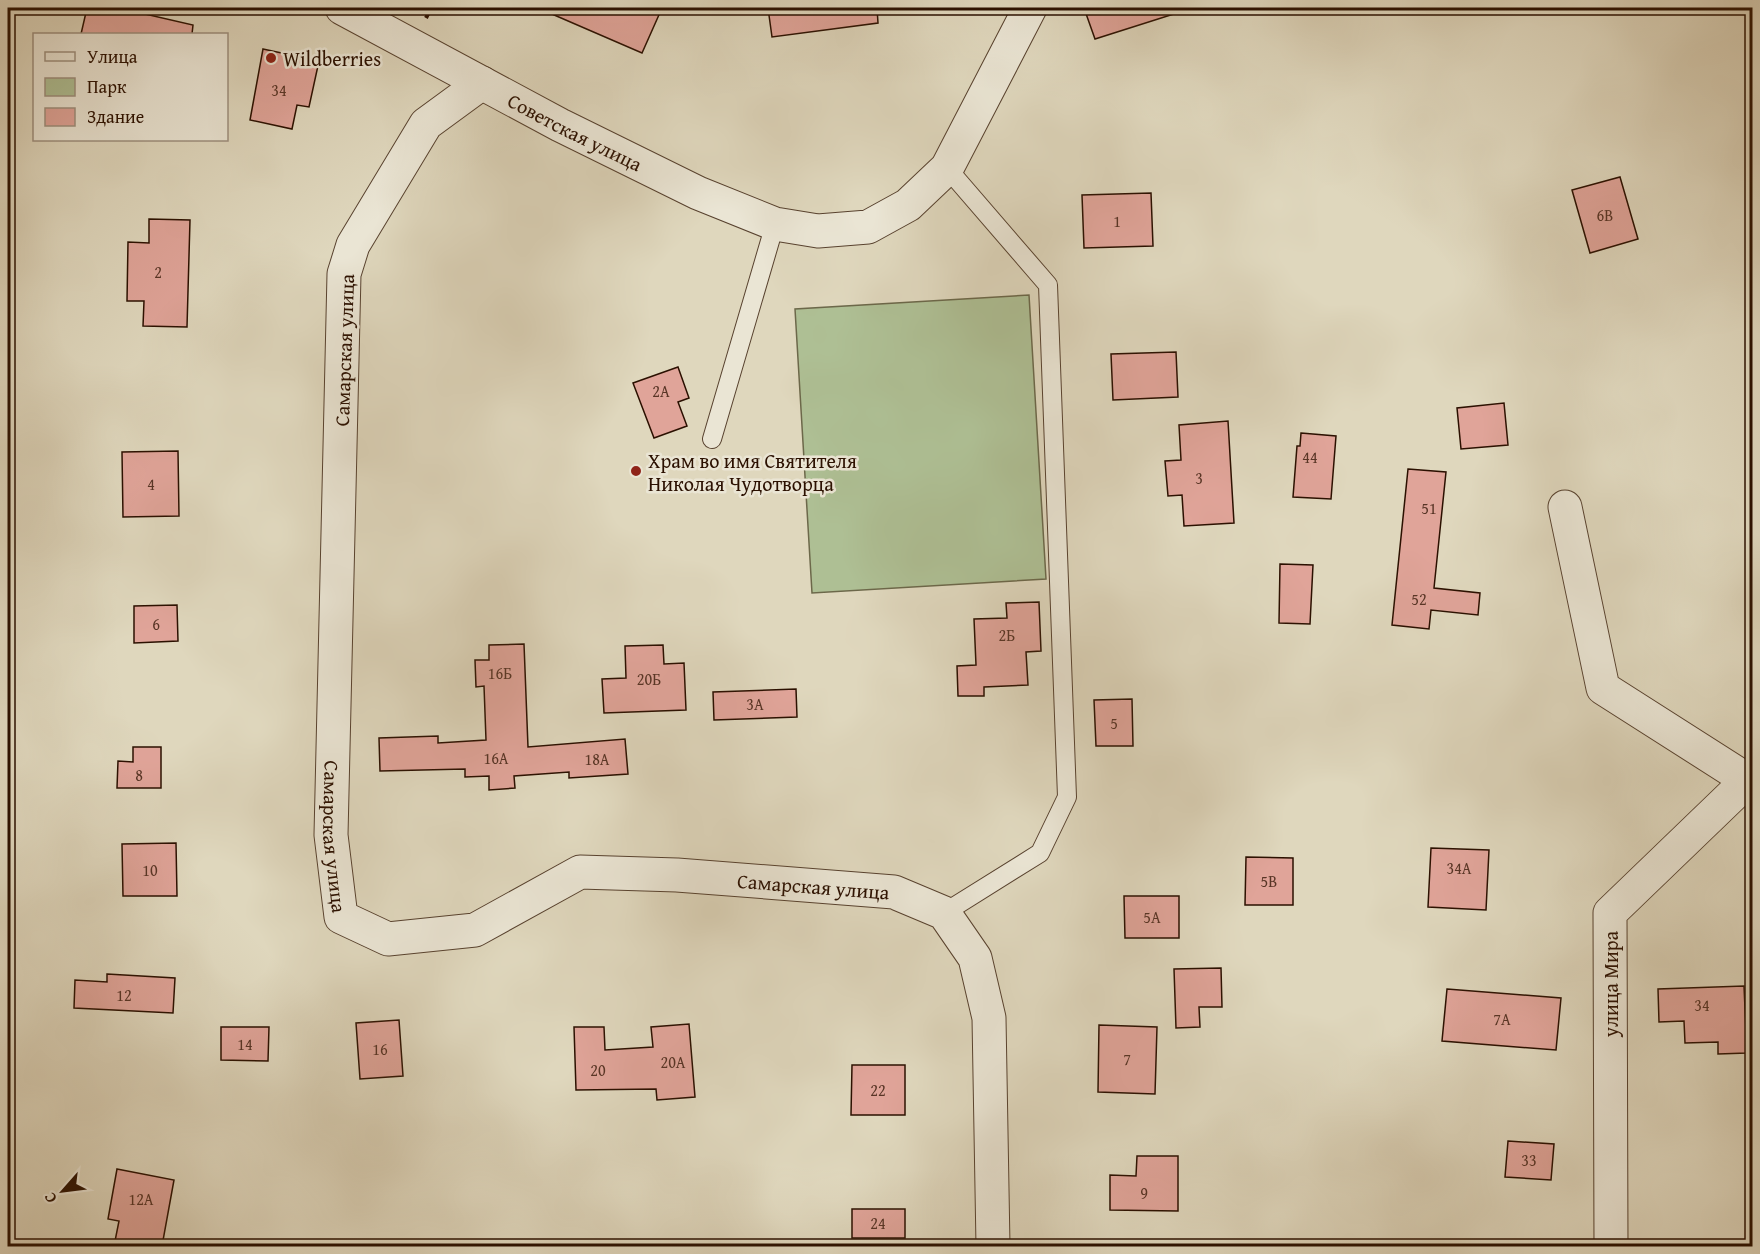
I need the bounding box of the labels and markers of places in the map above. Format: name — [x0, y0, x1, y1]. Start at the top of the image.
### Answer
place label: Wildberries — [283, 44, 381, 73]
marker: Wildberries — [264, 51, 278, 65]
place label: Храм во имя Святителя Николая Чудотворца — [648, 446, 857, 498]
marker: Храм во имя Святителя Николая Чудотворца — [629, 464, 643, 478]

